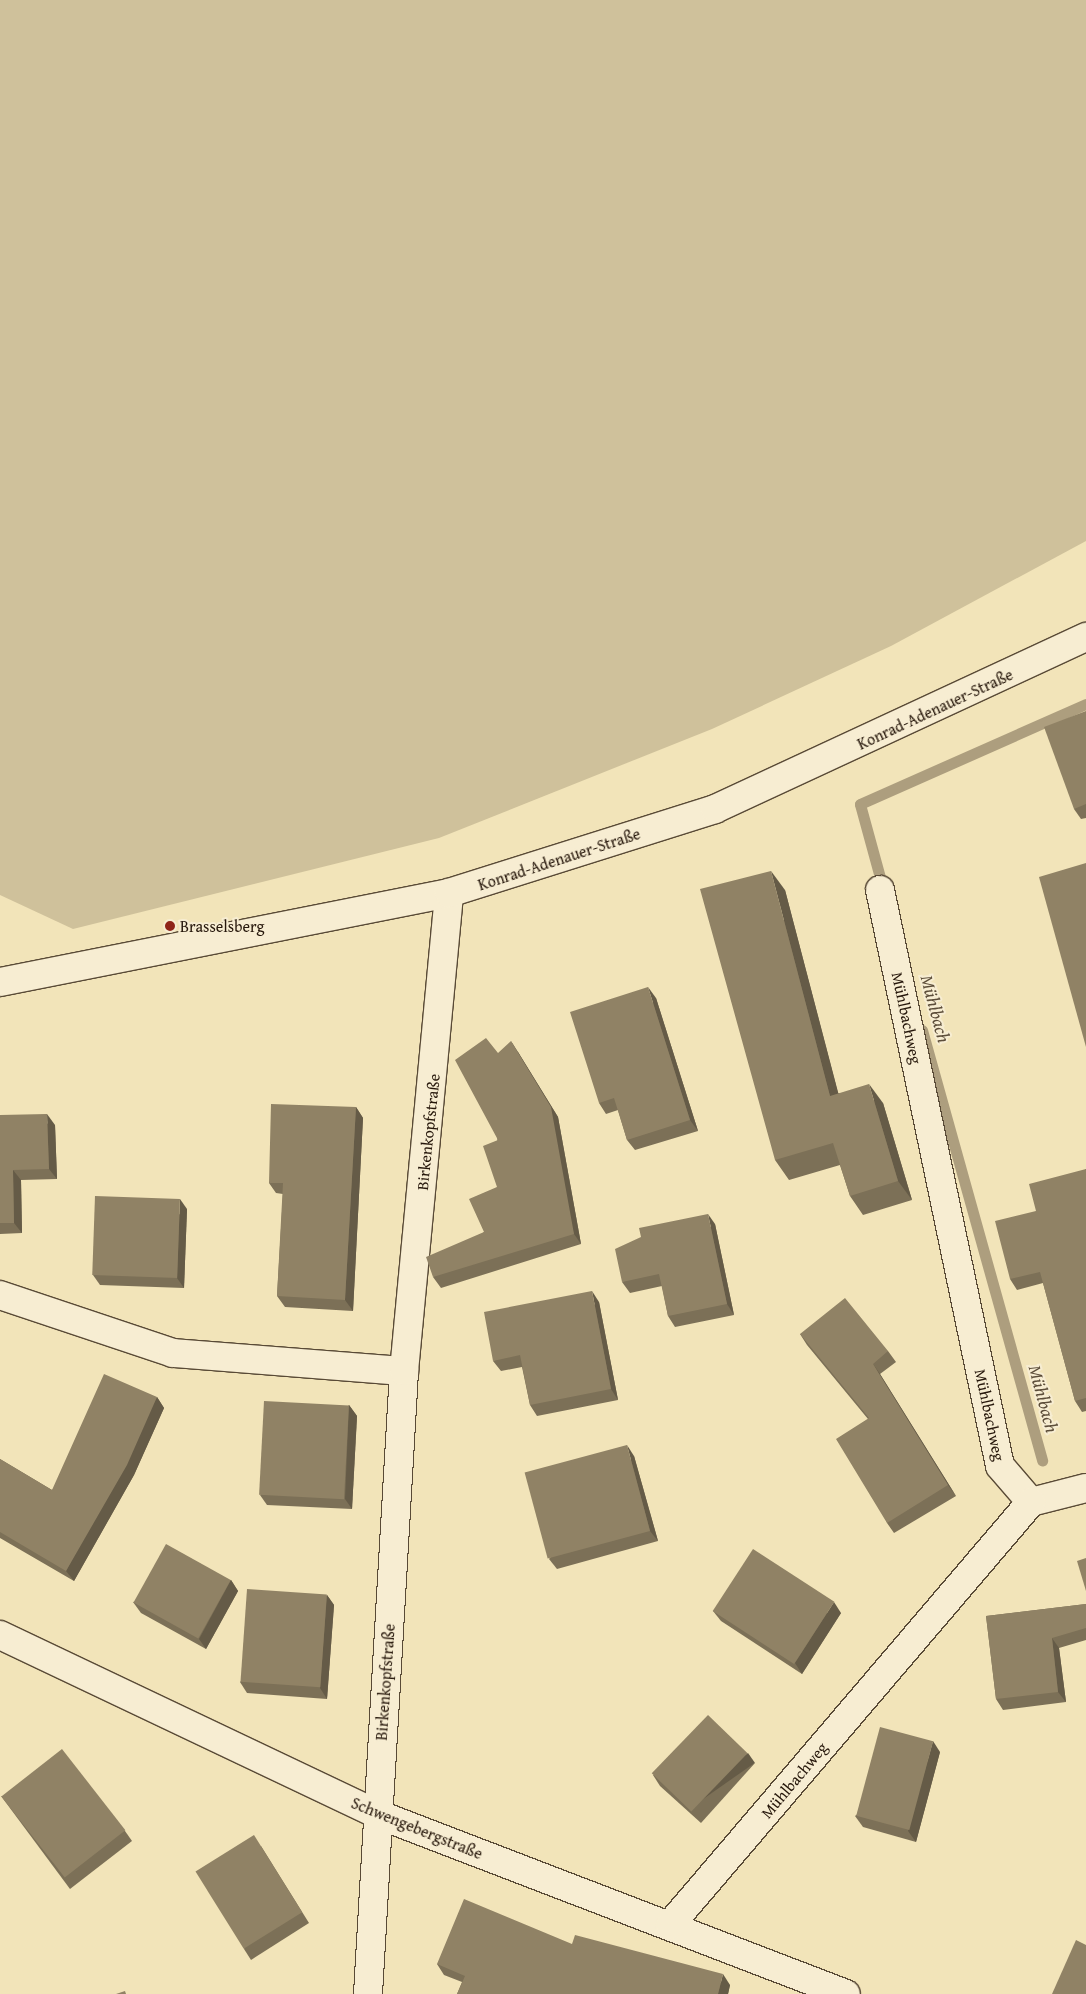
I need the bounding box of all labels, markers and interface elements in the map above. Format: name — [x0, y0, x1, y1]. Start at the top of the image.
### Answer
street label: Konrad-Adenauer-Straße — [854, 664, 1016, 754]
street label: Konrad-Adenauer-Straße — [475, 824, 643, 894]
place label: Brasselsberg — [180, 916, 264, 936]
marker: Brasselsberg — [164, 920, 176, 932]
street label: Mühlbachweg — [888, 970, 926, 1066]
water label: Mühlbach — [916, 973, 954, 1045]
street label: Birkenkopfstraße — [412, 1073, 444, 1191]
water label: Mühlbach — [1024, 1363, 1062, 1435]
street label: Mühlbachweg — [971, 1367, 1009, 1463]
street label: Birkenkopfstraße — [371, 1623, 399, 1741]
street label: Mühlbachweg — [757, 1738, 831, 1822]
street label: Schwengebergstraße — [349, 1793, 485, 1863]

